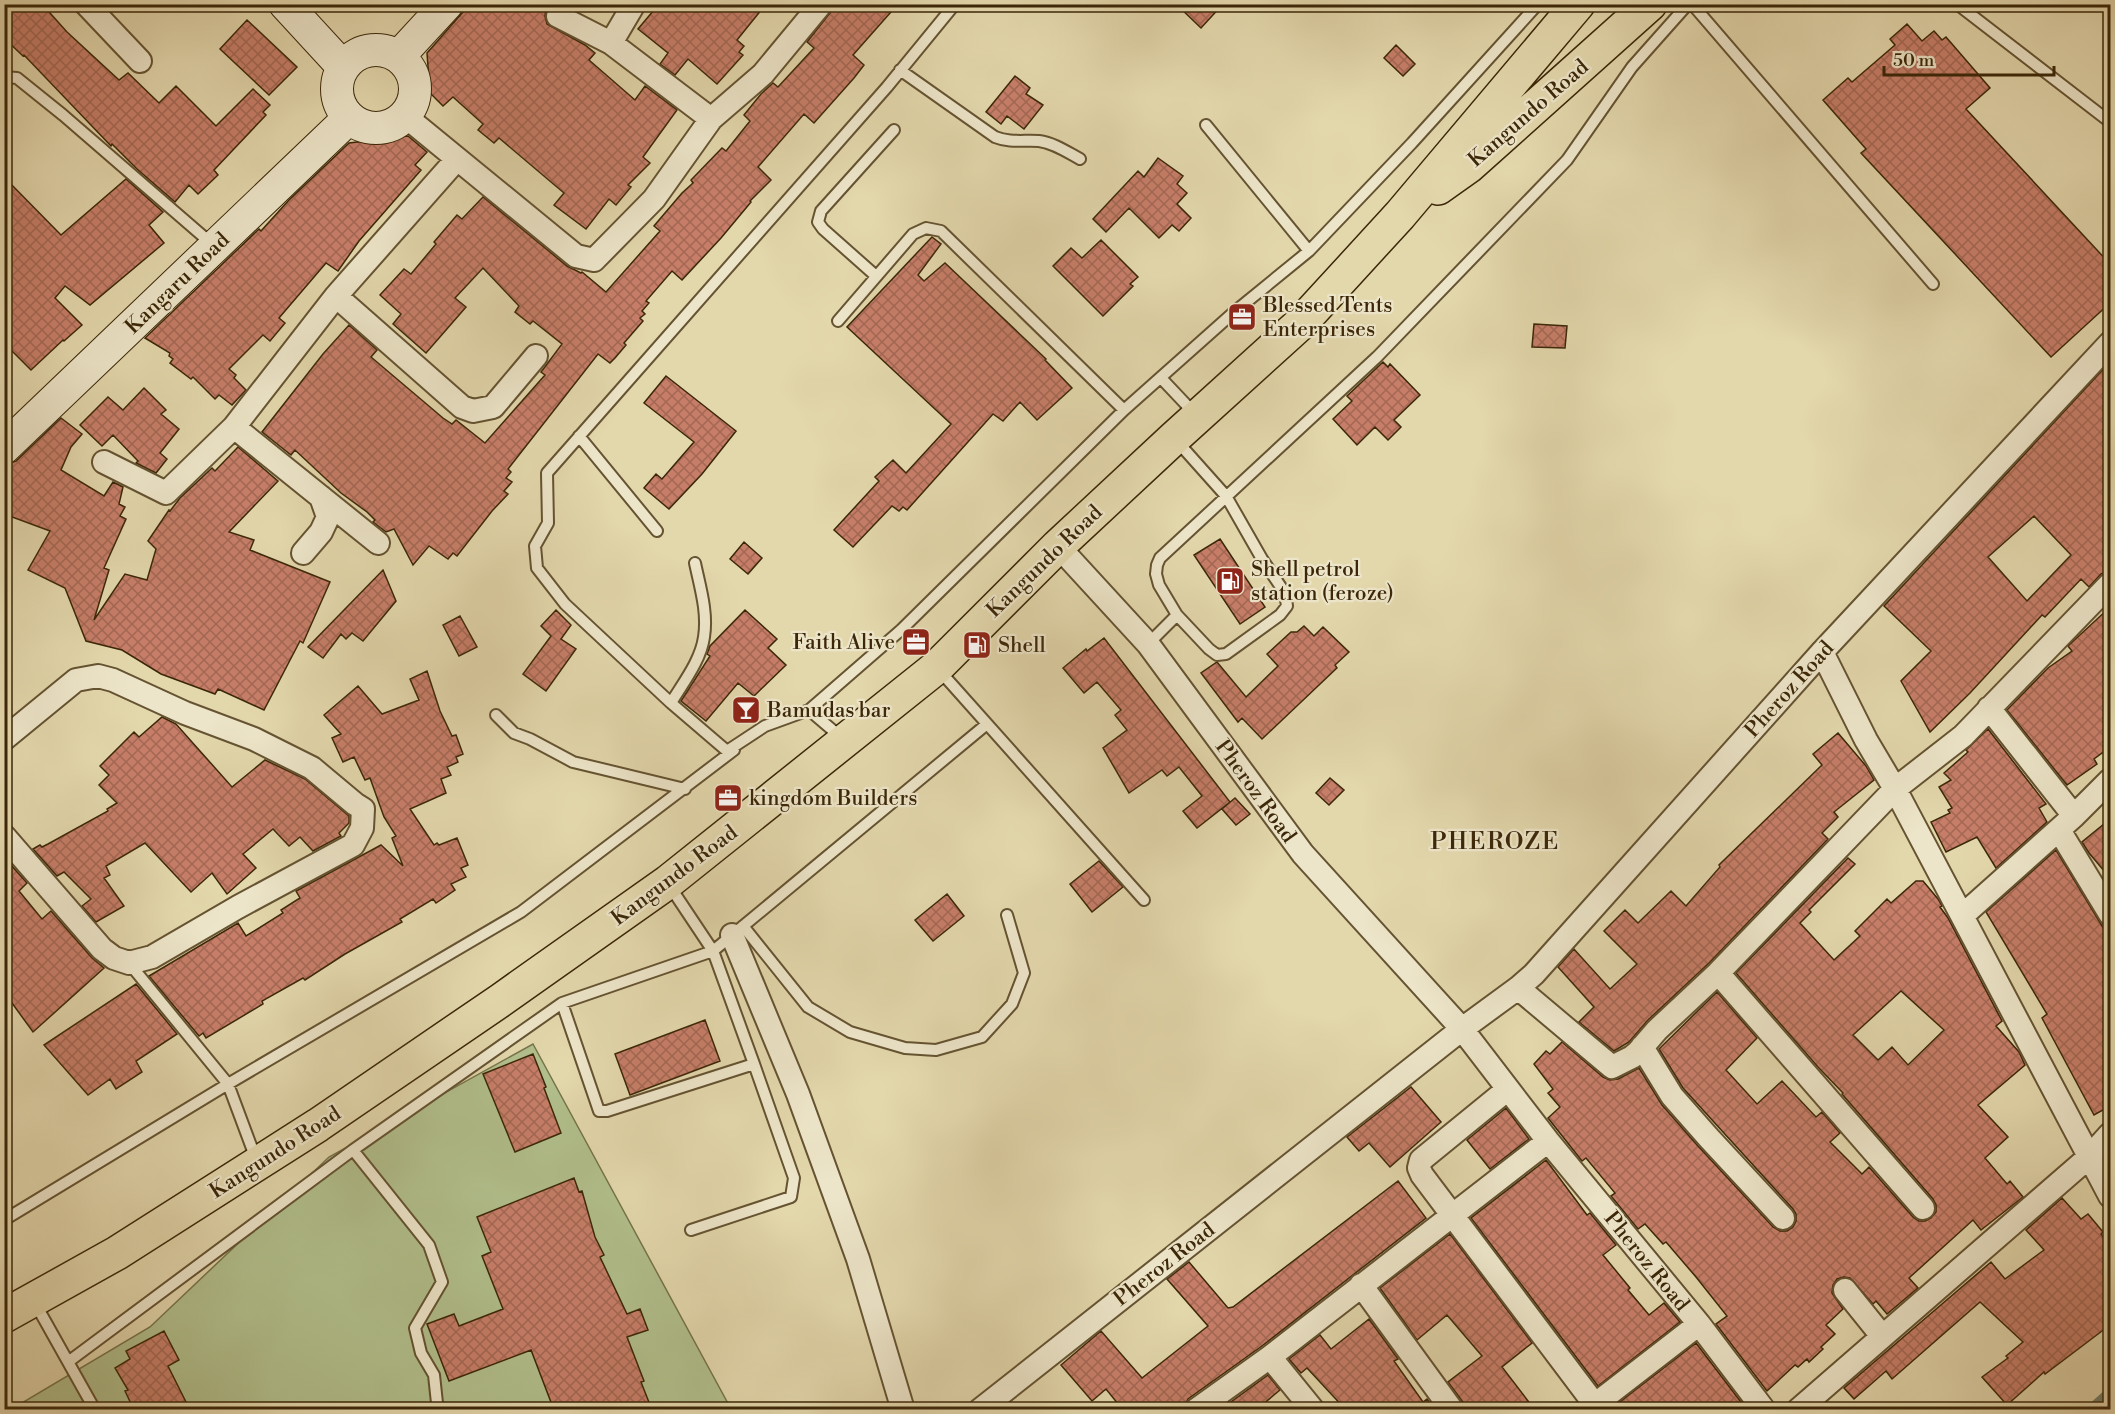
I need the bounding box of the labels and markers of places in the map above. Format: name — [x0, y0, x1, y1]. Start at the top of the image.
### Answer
place label: Blessed Tents Enterprises — [1262, 293, 1392, 343]
office icon: Blessed Tents Enterprises — [1226, 301, 1258, 333]
place label: Shell petrol station (feroze) — [1251, 557, 1394, 607]
fuel station icon: Shell petrol station (feroze) — [1214, 565, 1246, 597]
office icon: Faith Alive — [900, 626, 932, 658]
fuel station icon: Shell — [961, 629, 993, 661]
place label: Faith Alive — [792, 630, 895, 656]
place label: Shell — [998, 633, 1046, 659]
bar icon: Bamudas bar — [730, 694, 762, 726]
place label: Bamudas bar — [766, 698, 891, 724]
office icon: kingdom Builders — [712, 782, 744, 814]
place label: kingdom Builders — [749, 786, 917, 812]

